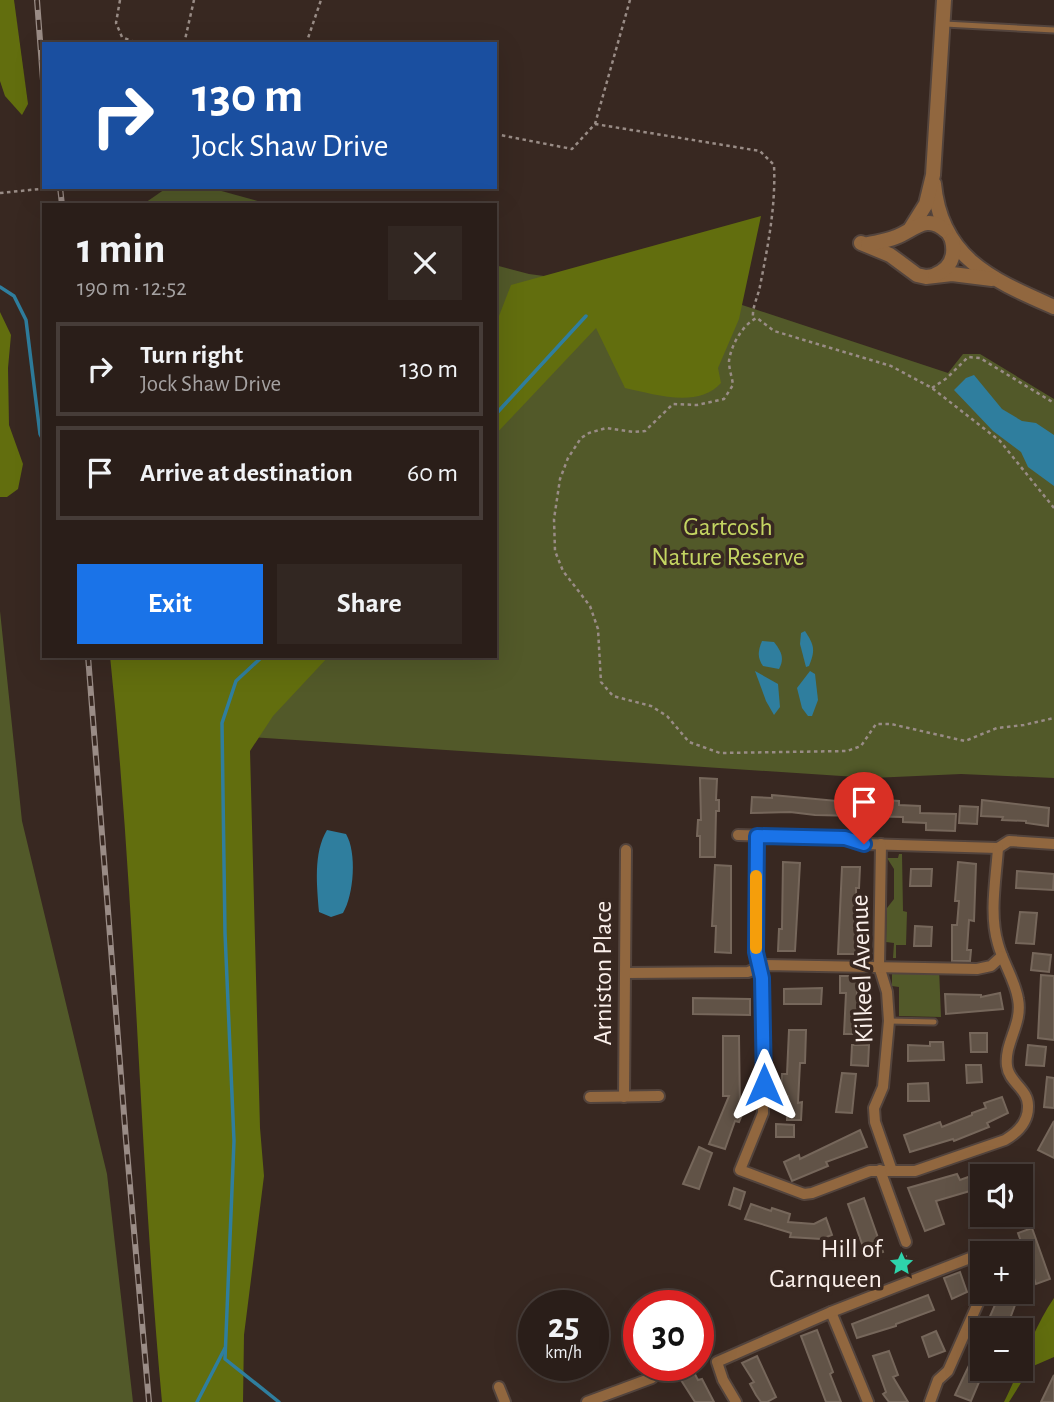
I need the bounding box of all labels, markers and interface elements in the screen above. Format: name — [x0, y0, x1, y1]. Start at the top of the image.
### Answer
icon: right — [77, 70, 168, 161]
text: 130 m — [192, 72, 303, 121]
text: Jock Shaw Drive — [192, 130, 388, 162]
button: close — [388, 226, 462, 300]
text: 1 min — [77, 228, 166, 270]
text: 190 m · 12:52 — [77, 277, 187, 300]
text: Turn right — [140, 342, 243, 368]
icon: right — [81, 350, 119, 388]
text: 130 m — [400, 356, 458, 382]
text: Jock Shaw Drive — [140, 373, 281, 396]
icon: arrive — [81, 454, 119, 492]
text: Arrive at destination — [140, 460, 353, 486]
text: 60 m — [407, 460, 458, 486]
park label: Gartcosh Nature Reserve — [651, 514, 805, 570]
button: Exit — [77, 564, 263, 644]
button: Share — [277, 564, 462, 644]
pin — [834, 772, 894, 844]
icon: arrive — [845, 783, 883, 821]
street label: Kilkeel Avenue — [846, 894, 878, 1044]
street label: Arniston Place — [590, 901, 616, 1045]
position arrow — [727, 1048, 801, 1122]
map controls — [970, 1164, 1033, 1381]
button: sound — [970, 1164, 1033, 1227]
place label: Hill of Garnqueen — [769, 1236, 884, 1292]
button: + — [970, 1241, 1033, 1304]
place icon: Hill of Garnqueen — [888, 1249, 916, 1277]
speed limit sign: 30 — [623, 1290, 714, 1381]
text: 25 — [548, 1309, 579, 1344]
button: − — [970, 1318, 1033, 1381]
text: km/h — [545, 1344, 582, 1362]

